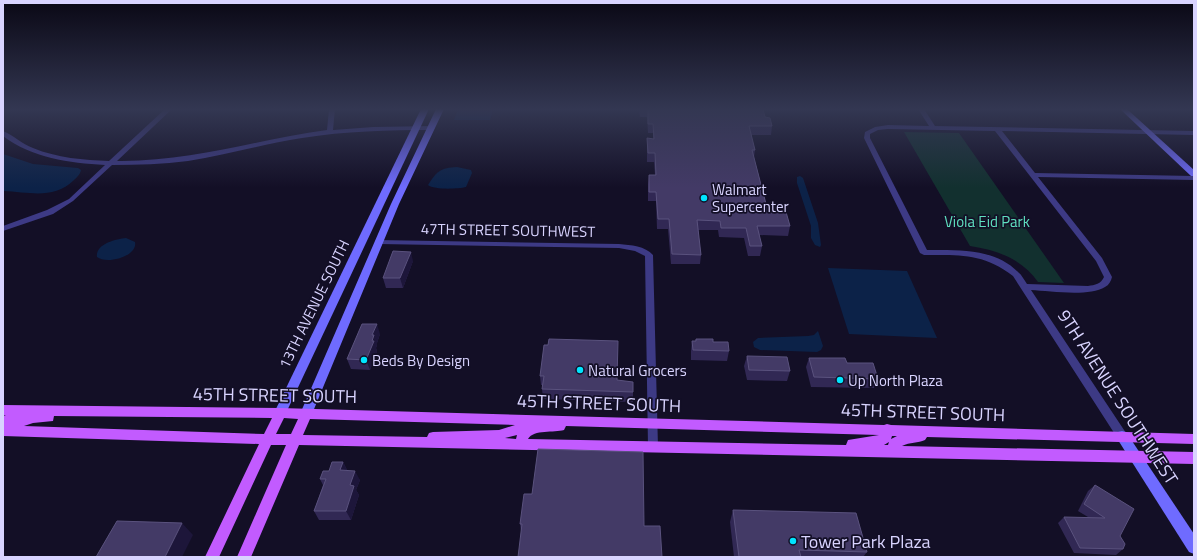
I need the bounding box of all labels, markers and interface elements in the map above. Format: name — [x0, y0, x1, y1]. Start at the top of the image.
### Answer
place label: Walmart Supercenter — [712, 178, 789, 218]
marker: Walmart Supercenter — [699, 193, 709, 203]
park label: Viola Eid Park — [944, 210, 1030, 233]
street label: 47TH STREET SOUTHWEST — [421, 217, 596, 243]
street label: 13TH AVENUE SOUTH — [273, 236, 355, 372]
street label: 9TH AVENUE SOUTHWEST — [1051, 304, 1185, 490]
place label: Beds By Design — [372, 349, 470, 372]
marker: Beds By Design — [359, 355, 369, 365]
place label: Natural Grocers — [588, 359, 687, 382]
marker: Natural Grocers — [575, 365, 585, 375]
place label: Up North Plaza — [848, 369, 943, 392]
marker: Up North Plaza — [835, 375, 845, 385]
street label: 45TH STREET SOUTH — [193, 380, 357, 410]
street label: 45TH STREET SOUTH — [516, 387, 682, 419]
street label: 45TH STREET SOUTH — [840, 396, 1006, 428]
place label: Tower Park Plaza — [801, 528, 931, 555]
marker: Tower Park Plaza — [788, 536, 798, 546]

